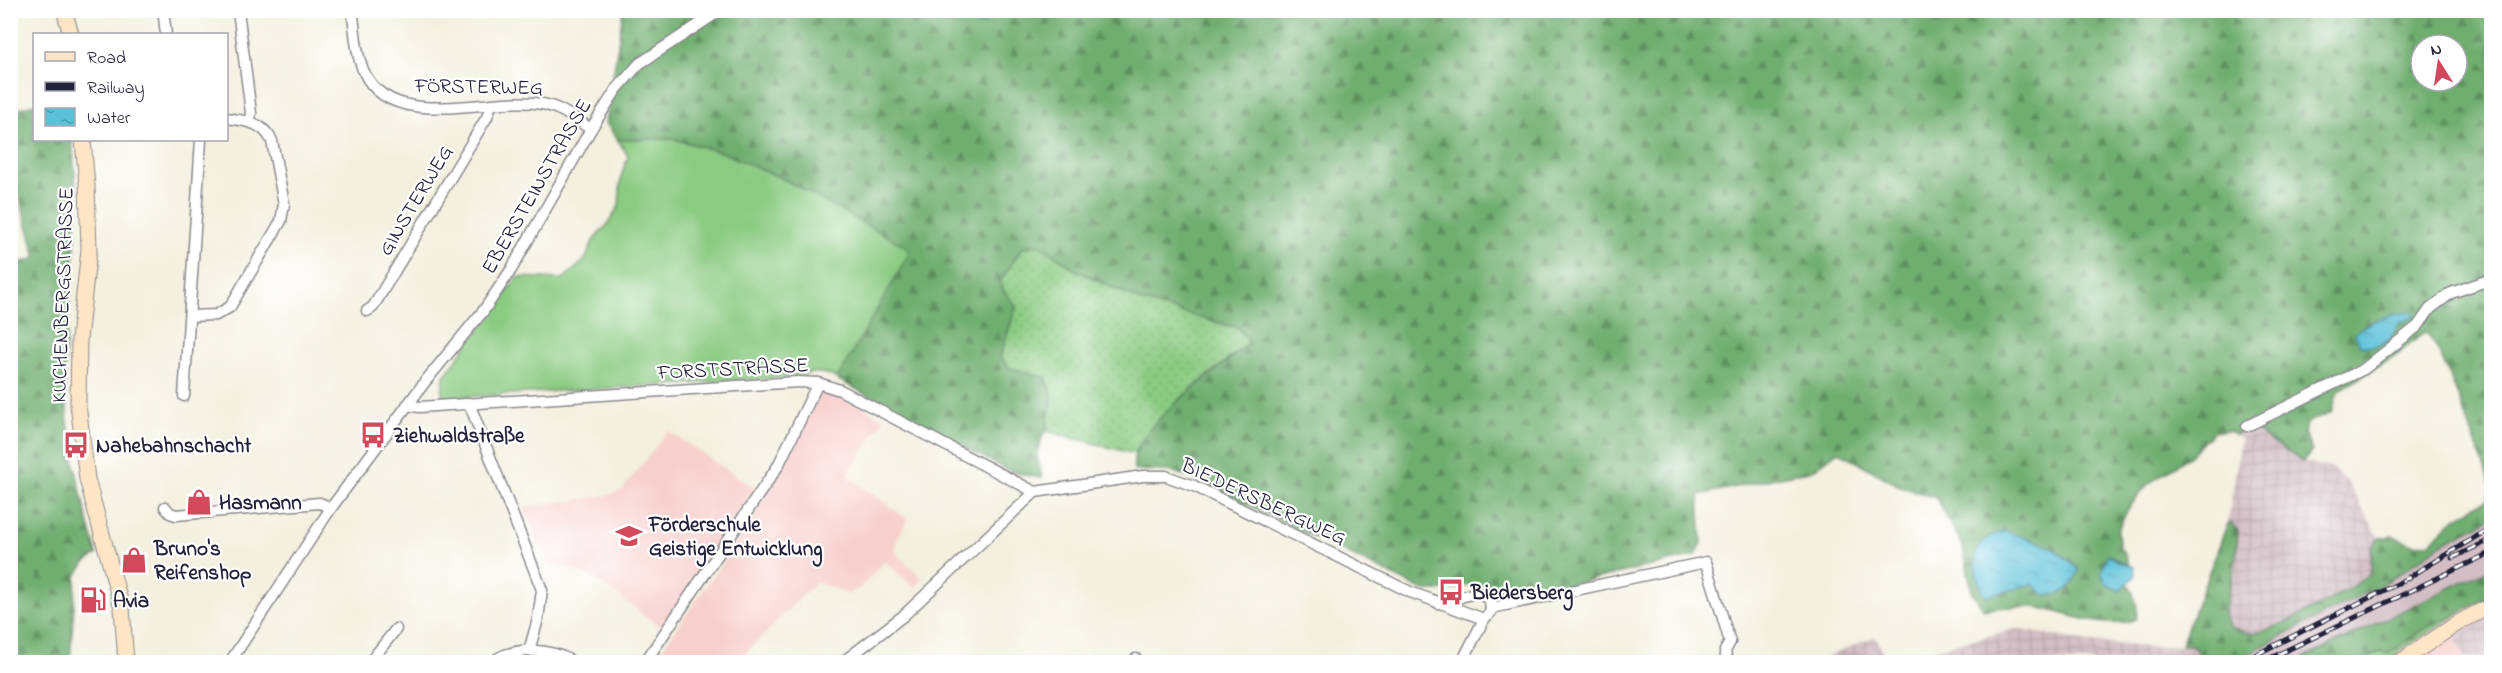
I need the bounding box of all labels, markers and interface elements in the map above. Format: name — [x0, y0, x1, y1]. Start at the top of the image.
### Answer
legend — [33, 33, 228, 141]
north arrow — [2409, 33, 2469, 93]
text: N — [2429, 37, 2444, 63]
text: Road — [87, 46, 126, 72]
street label: FÖRSTERWEG — [414, 72, 543, 104]
text: Railway — [87, 76, 144, 102]
street label: EBERSTEINSTRASSE — [475, 94, 600, 280]
text: Water — [87, 106, 131, 132]
street label: GINSTERWEG — [372, 140, 462, 262]
street label: KUCHENBERGSTRASSE — [45, 187, 83, 403]
street label: FORSTSTRASSE — [656, 351, 809, 389]
bus stop icon: Ziehwaldstraße — [358, 420, 388, 450]
place label: Ziehwaldstraße — [393, 422, 525, 452]
bus stop icon: Nahebahnschacht — [61, 430, 91, 460]
place label: Nahebahnschacht — [96, 432, 252, 462]
street label: BIEDERSBERGWEG — [1175, 451, 1351, 554]
shop icon: Hasmann — [184, 487, 214, 517]
place label: Hasmann — [219, 489, 302, 519]
place label: Förderschule Geistige Entwicklung — [648, 511, 822, 567]
school or university icon: Förderschule Geistige Entwicklung — [614, 521, 644, 551]
place label: Bruno's Reifenshop — [153, 535, 251, 589]
shop icon: Bruno's Reifenshop — [119, 545, 149, 575]
bus stop icon: Biedersberg — [1436, 577, 1466, 607]
place label: Biedersberg — [1470, 579, 1573, 611]
fuel station icon: Avia — [78, 585, 108, 615]
place label: Avia — [113, 587, 149, 617]

